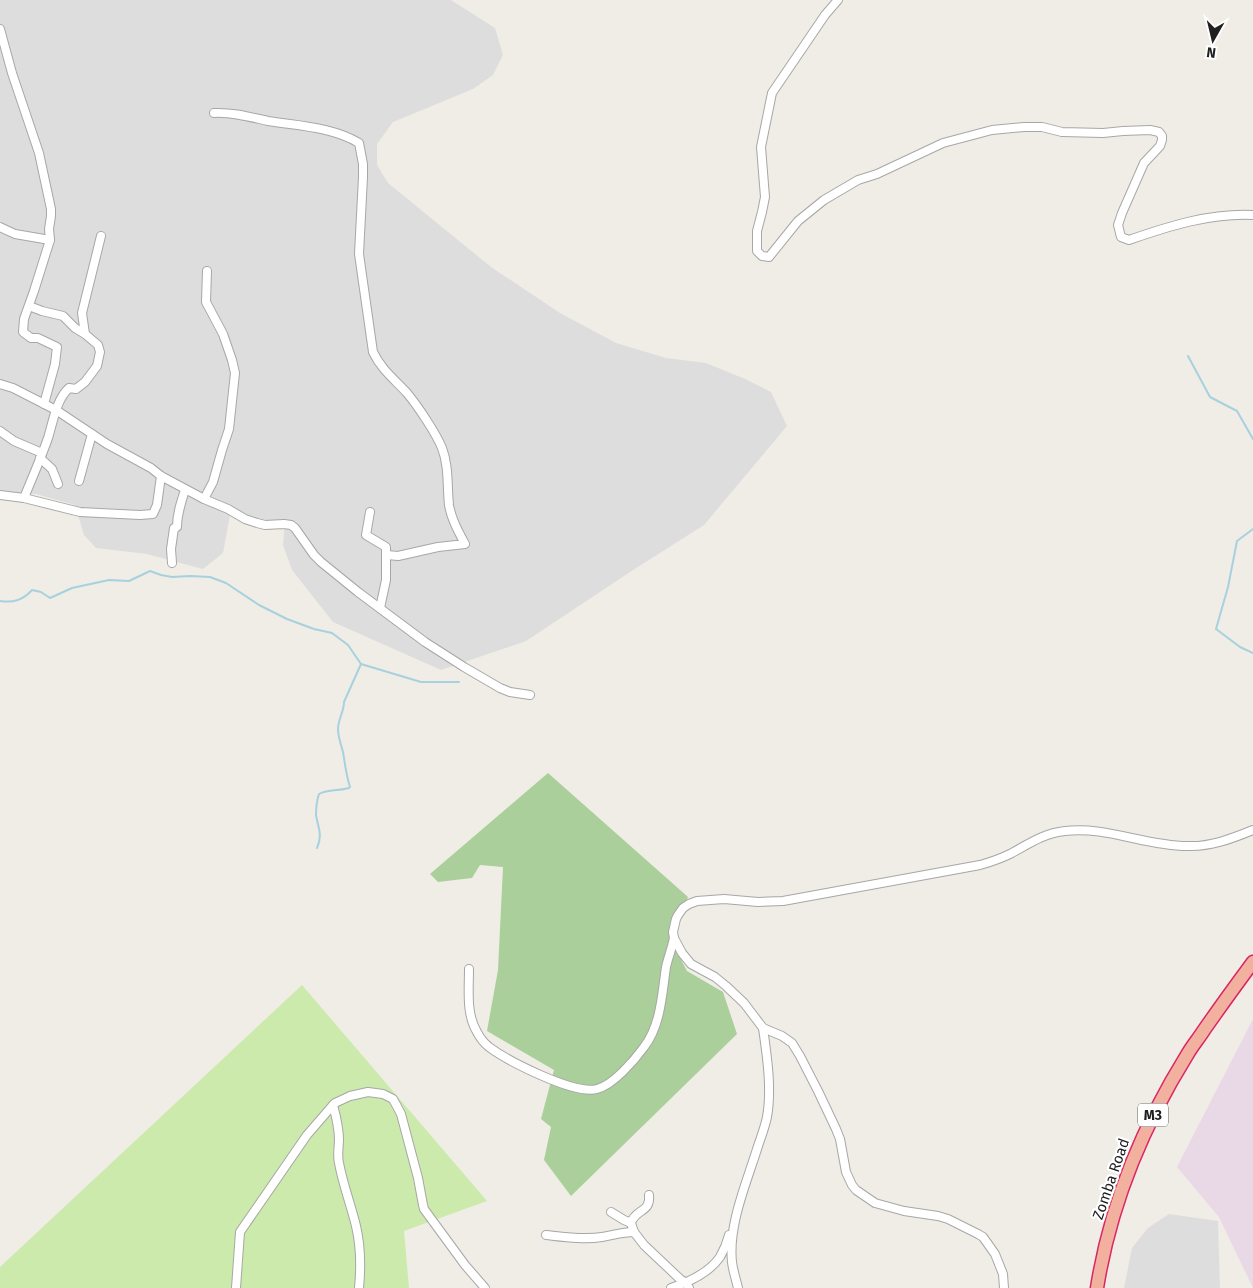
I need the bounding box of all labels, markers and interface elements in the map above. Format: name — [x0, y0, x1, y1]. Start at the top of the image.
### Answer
north arrow — [1188, 15, 1238, 65]
text: N — [1205, 43, 1217, 61]
road number: M3 — [1138, 1104, 1168, 1126]
street label: Zomba Road — [1089, 1136, 1133, 1222]

